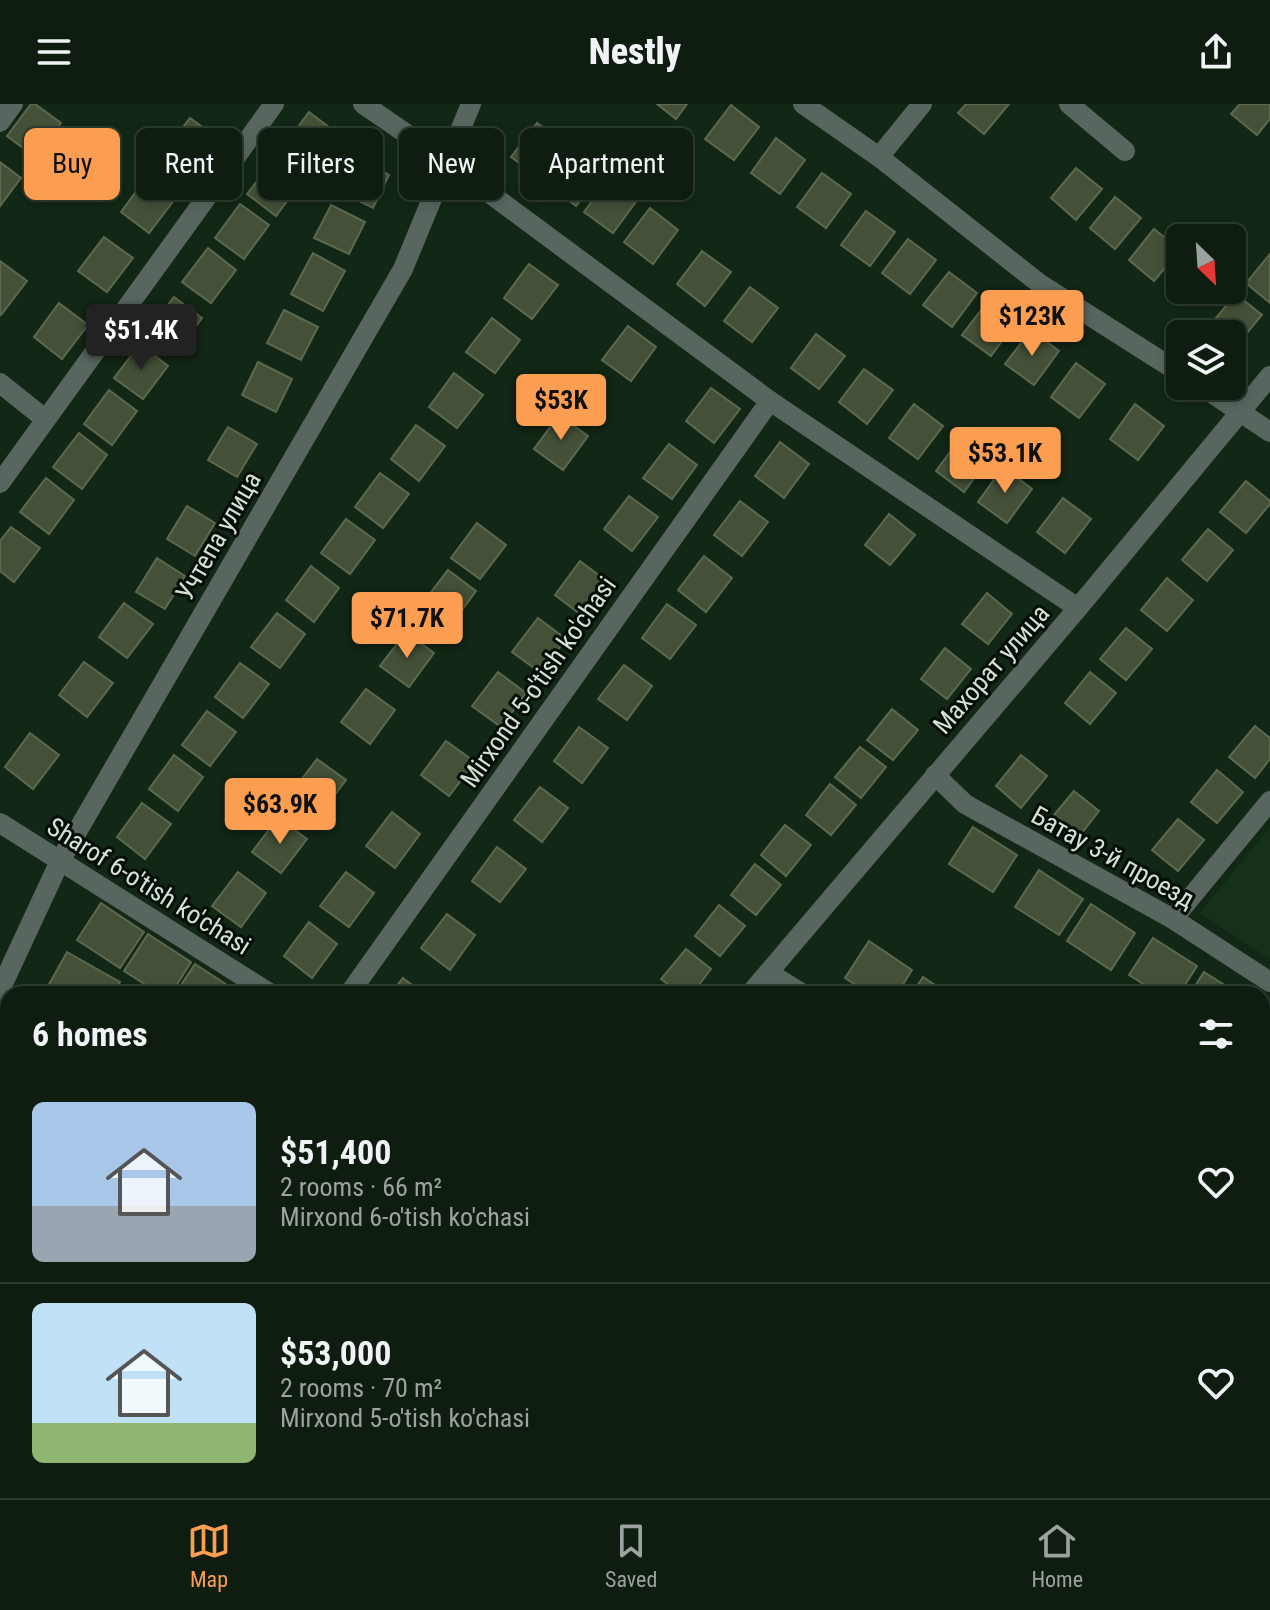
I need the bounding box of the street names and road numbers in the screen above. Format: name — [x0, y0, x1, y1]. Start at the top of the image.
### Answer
street label: Учтепа улица — [169, 466, 267, 606]
street label: Mirxond 5-o'tish ko'chasi — [454, 571, 622, 793]
street label: Махорат улица — [927, 598, 1055, 740]
street label: Батау 3-й проезд — [1026, 800, 1200, 914]
street label: Sharof 6-o'tish ko'chasi — [42, 811, 256, 961]

